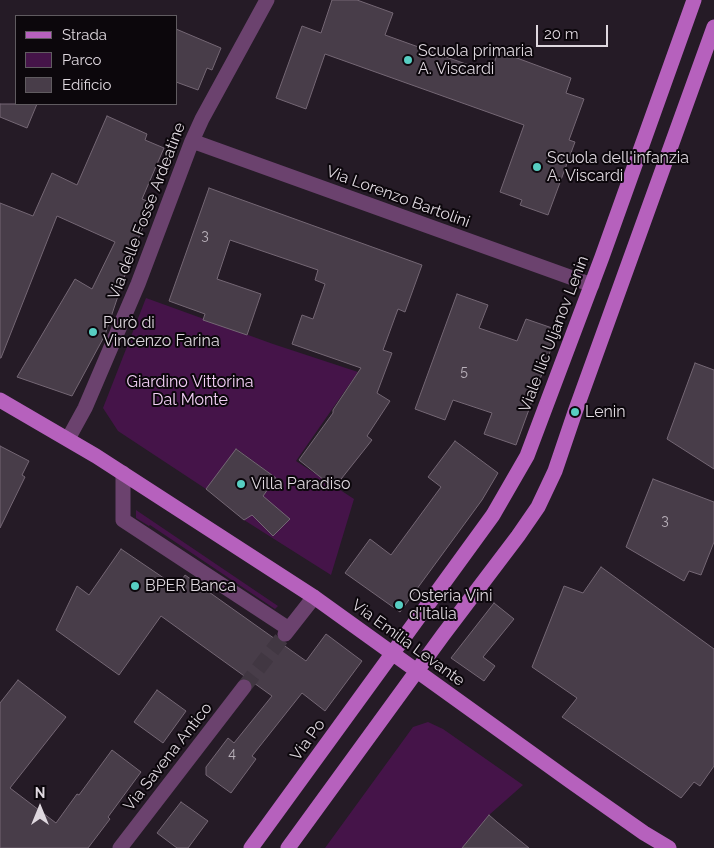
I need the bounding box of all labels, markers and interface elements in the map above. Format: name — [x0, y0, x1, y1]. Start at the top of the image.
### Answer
legend — [15, 15, 178, 105]
scale bar — [539, 15, 612, 47]
text: 20 m — [544, 25, 579, 43]
text: Strada — [62, 26, 107, 44]
place label: Scuola primaria A. Viscardi — [418, 41, 533, 79]
text: Parco — [62, 51, 102, 69]
marker: Scuola primaria A. Viscardi — [402, 54, 414, 66]
text: Edificio — [62, 76, 112, 94]
street label: Via delle Fosse Ardeatine — [104, 120, 190, 302]
place label: Scuola dell'infanzia A. Viscardi — [547, 148, 689, 186]
marker: Scuola dell'infanzia A. Viscardi — [531, 161, 543, 173]
street label: Via Lorenzo Bartolini — [323, 162, 473, 232]
house number: 3 — [201, 228, 209, 244]
street label: Viale Ilic Uljanov Lenin — [515, 253, 593, 415]
place label: Purò di Vincenzo Farina — [103, 313, 220, 351]
marker: Purò di Vincenzo Farina — [87, 326, 99, 338]
house number: 5 — [460, 364, 468, 380]
park label: Giardino Vittorina Dal Monte — [126, 372, 254, 410]
place label: Lenin — [585, 402, 626, 422]
marker: Lenin — [569, 406, 581, 418]
place label: Villa Paradiso — [251, 474, 350, 494]
marker: Villa Paradiso — [235, 478, 247, 490]
house number: 3 — [661, 513, 669, 529]
place label: BPER Banca — [145, 576, 236, 596]
marker: BPER Banca — [129, 580, 141, 592]
place label: Osteria Vini d'Italia — [409, 586, 492, 624]
street label: Via Emilia Levante — [348, 596, 468, 690]
marker: Osteria Vini d'Italia — [393, 599, 405, 611]
street label: Via Savena Antico — [120, 699, 216, 815]
street label: Via Po — [287, 716, 329, 764]
house number: 4 — [228, 746, 236, 762]
north arrow — [15, 783, 65, 833]
text: N — [35, 785, 45, 801]

